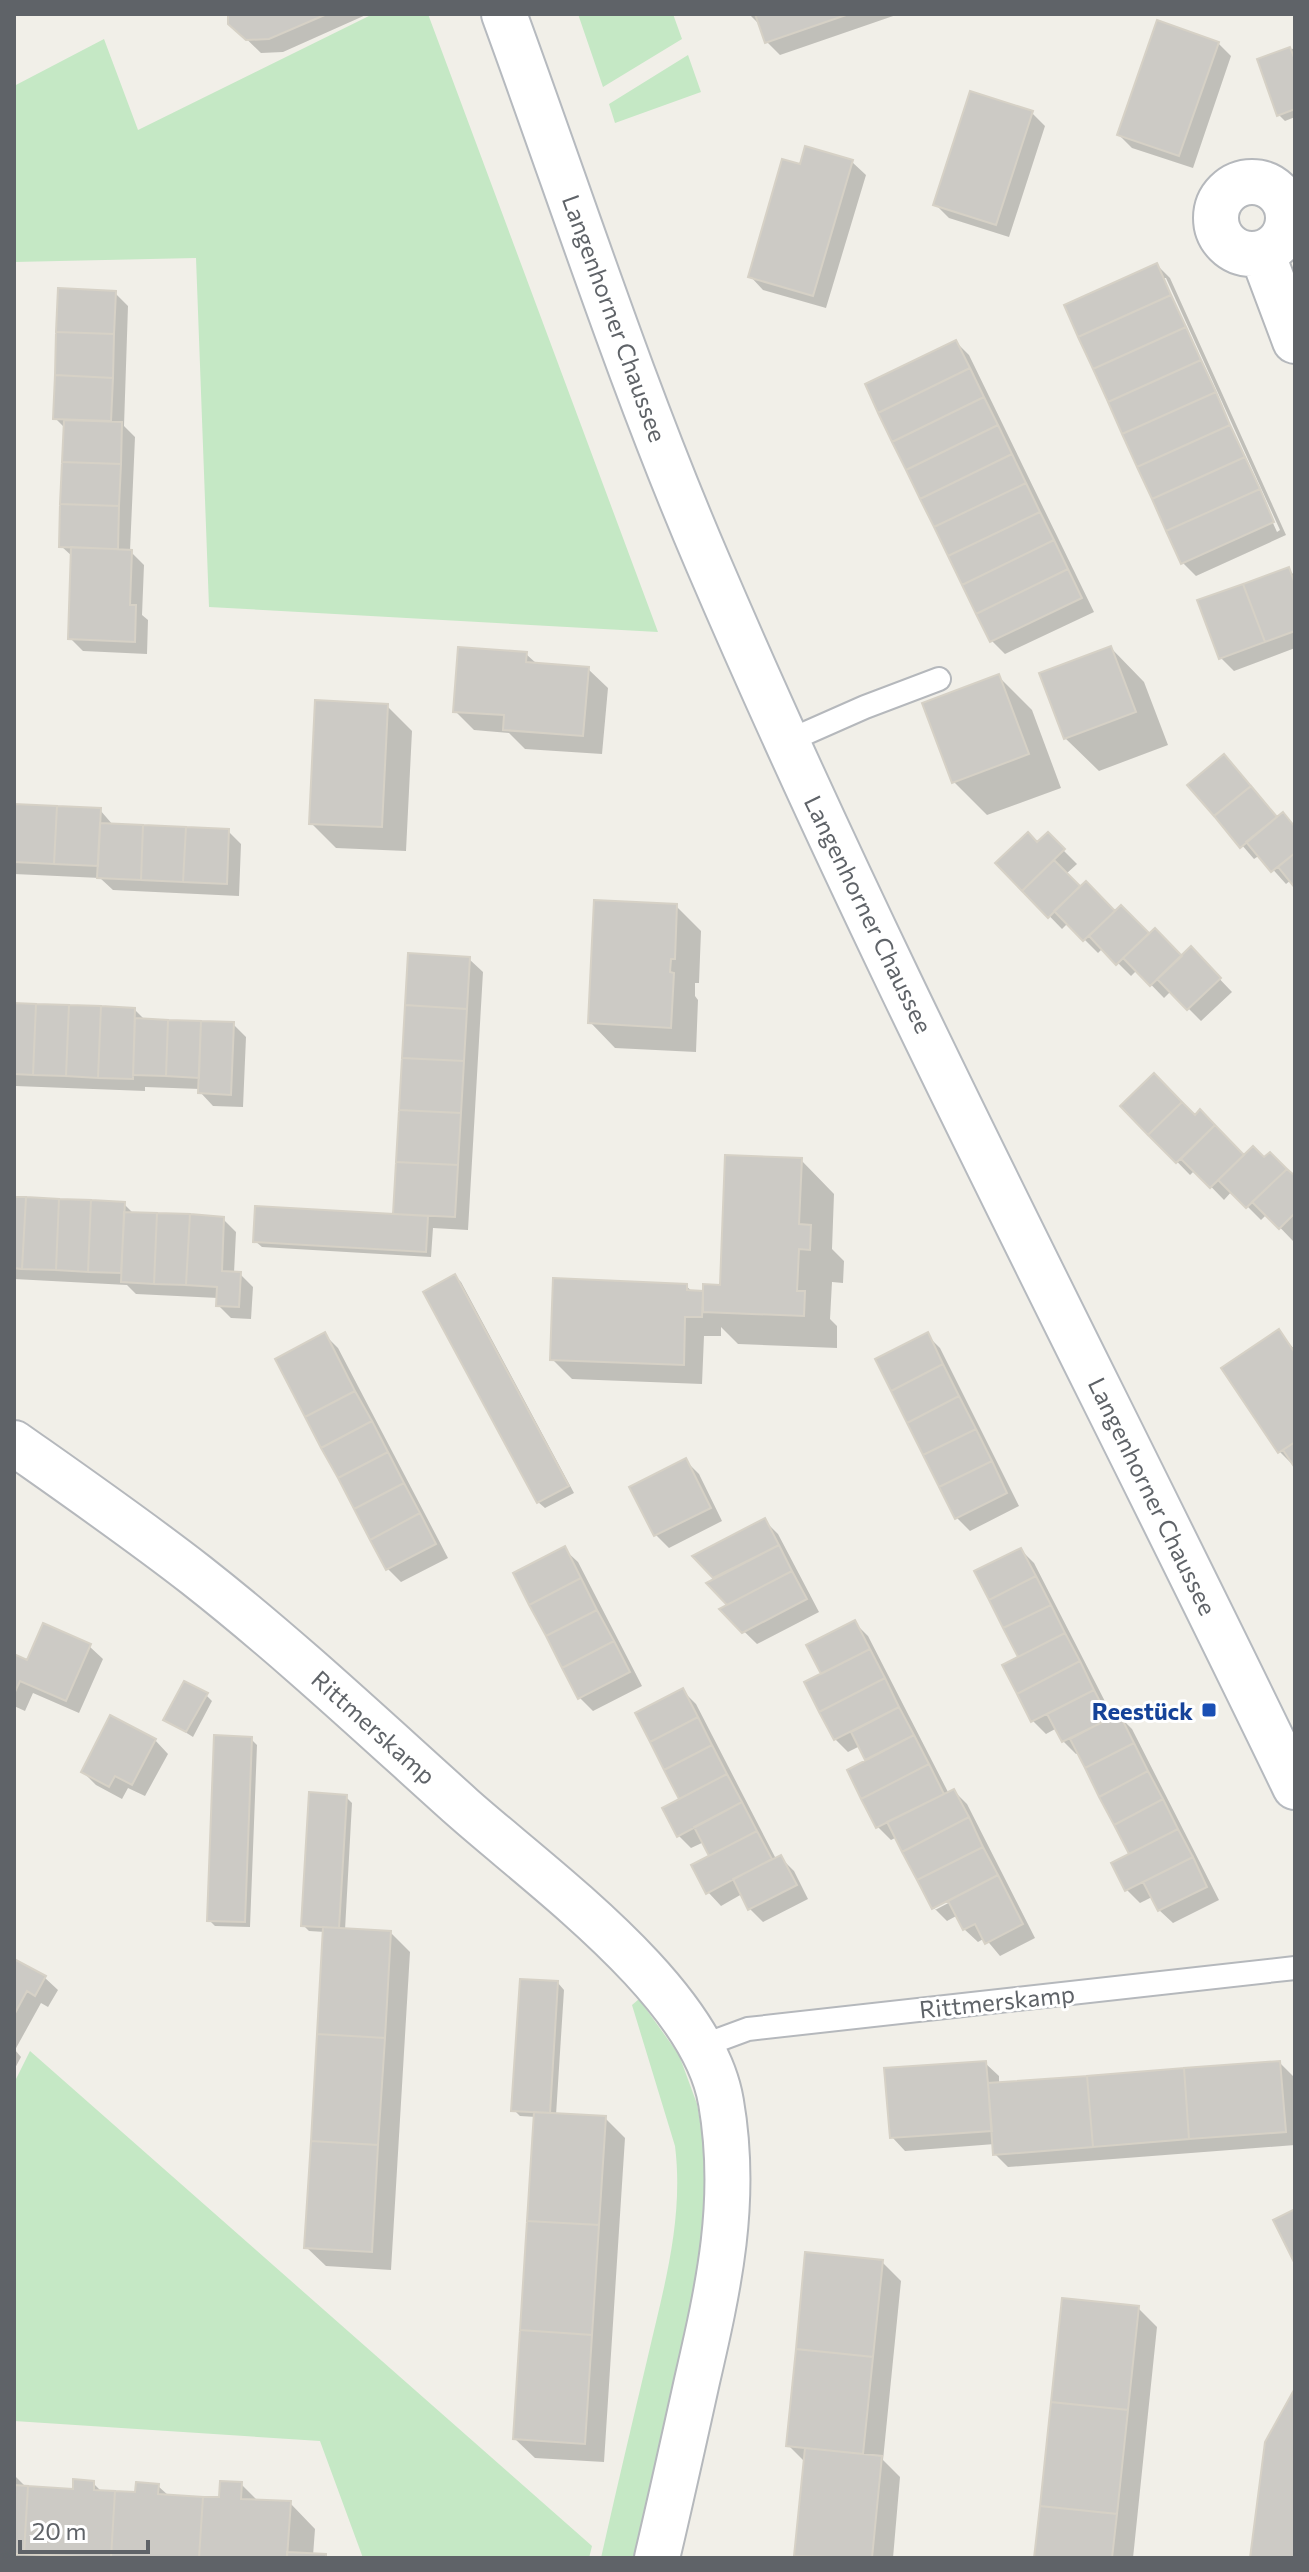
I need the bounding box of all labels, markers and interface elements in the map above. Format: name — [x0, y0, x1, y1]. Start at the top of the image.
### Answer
street label: Langenhorner Chaussee — [557, 191, 673, 445]
street label: Langenhorner Chaussee — [799, 790, 939, 1038]
street label: Langenhorner Chaussee — [1083, 1372, 1223, 1620]
street label: Rittmerskamp — [306, 1664, 442, 1790]
place label: Reestück — [1092, 1696, 1193, 1725]
marker: Reestück — [1200, 1701, 1218, 1719]
street label: Rittmerskamp — [918, 1978, 1076, 2024]
scale bar — [20, 2504, 148, 2554]
text: 20 m — [32, 2516, 86, 2545]

